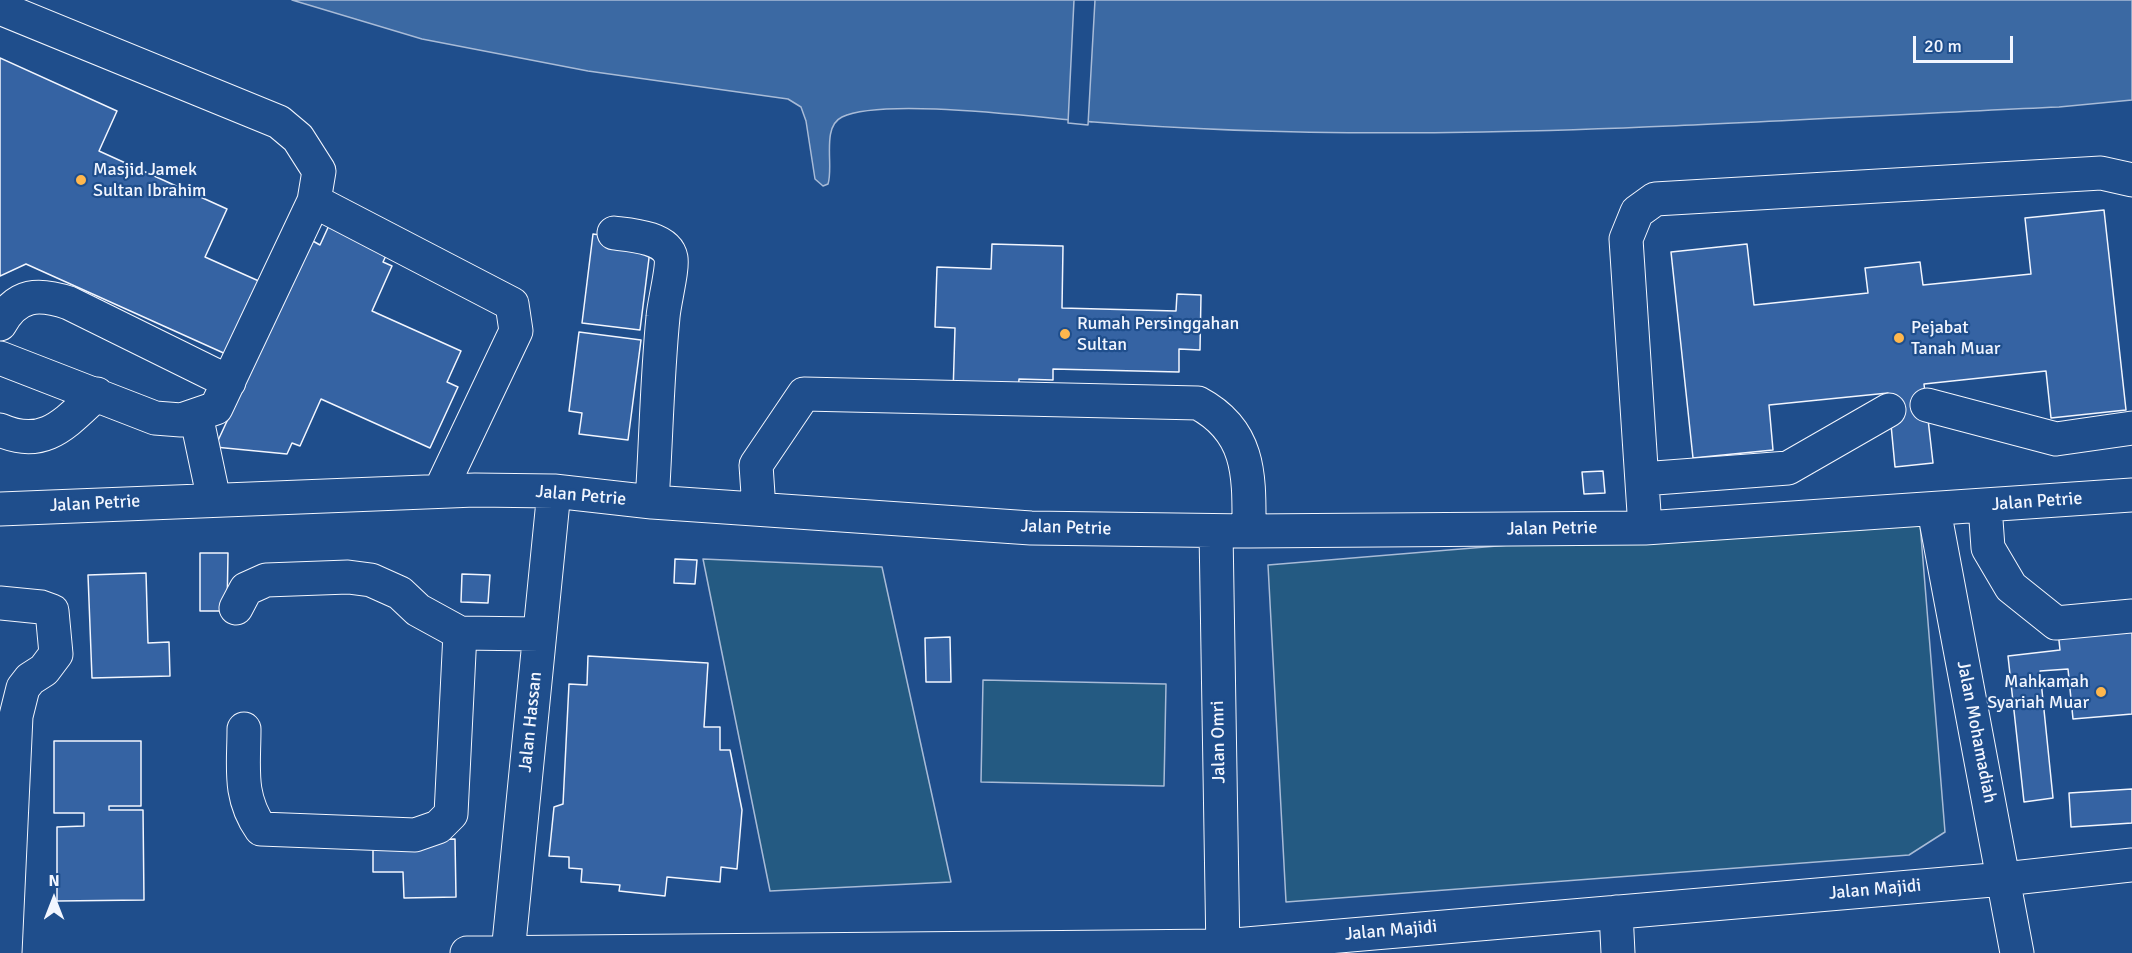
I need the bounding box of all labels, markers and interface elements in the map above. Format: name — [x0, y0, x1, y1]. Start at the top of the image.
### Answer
scale bar — [1916, 24, 2016, 62]
text: 20 m — [1924, 35, 1962, 57]
place label: Masjid Jamek Sultan Ibrahim — [93, 159, 206, 201]
marker: Masjid Jamek Sultan Ibrahim — [74, 173, 88, 187]
place label: Rumah Persinggahan Sultan — [1077, 313, 1239, 356]
place label: Pejabat Tanah Muar — [1911, 317, 2000, 360]
marker: Rumah Persinggahan Sultan — [1058, 327, 1072, 341]
marker: Pejabat Tanah Muar — [1892, 331, 1906, 345]
street label: Jalan Petrie — [535, 481, 627, 511]
street label: Jalan Petrie — [1991, 488, 2083, 516]
street label: Jalan Petrie — [49, 491, 141, 517]
street label: Jalan Petrie — [1020, 516, 1112, 540]
street label: Jalan Petrie — [1506, 517, 1598, 541]
street label: Jalan Mohamadiah — [1952, 659, 2000, 805]
street label: Jalan Hassan — [515, 671, 547, 773]
place label: Mahkamah Syariah Muar — [1987, 671, 2089, 714]
marker: Mahkamah Syariah Muar — [2094, 685, 2108, 699]
street label: Jalan Omri — [1207, 700, 1231, 784]
north arrow — [24, 869, 84, 929]
text: N — [48, 871, 60, 891]
street label: Jalan Majidi — [1828, 875, 1922, 905]
street label: Jalan Majidi — [1344, 916, 1438, 946]

